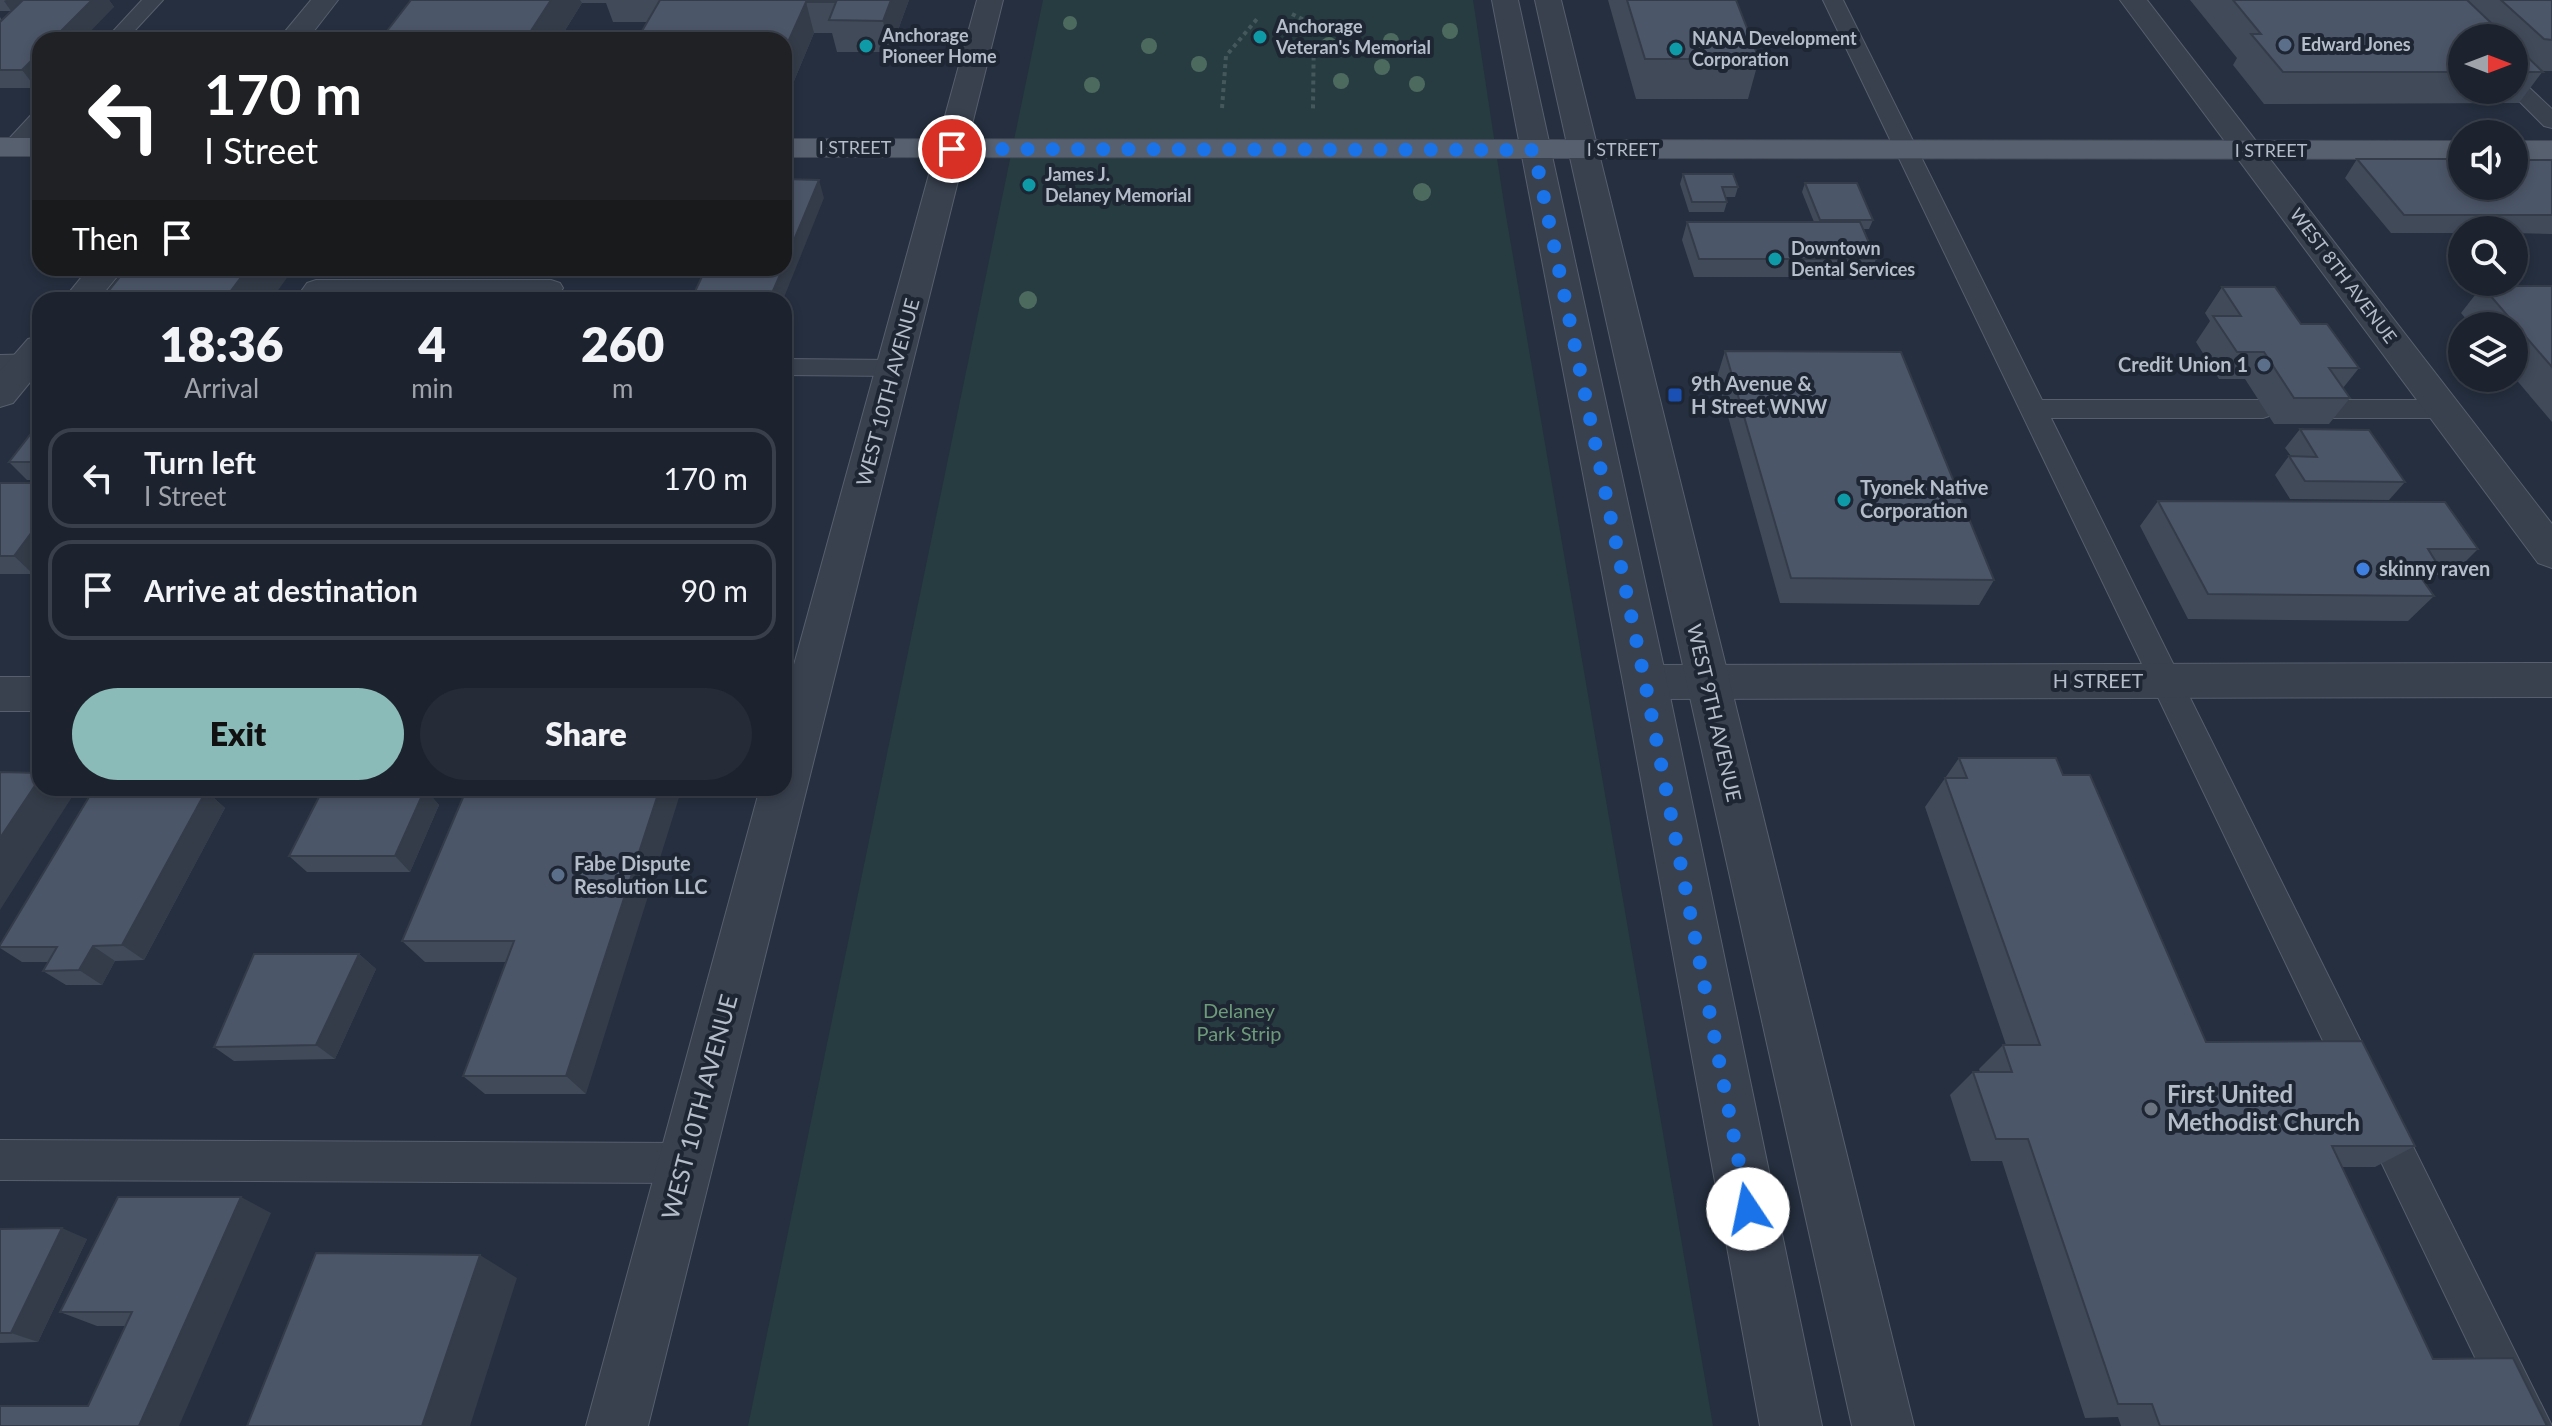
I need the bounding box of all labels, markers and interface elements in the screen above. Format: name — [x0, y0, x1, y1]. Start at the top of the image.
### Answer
place label: Anchorage Veteran's Memorial — [1275, 15, 1431, 58]
place label: Anchorage Pioneer Home — [881, 24, 997, 67]
north arrow — [2448, 24, 2528, 104]
map controls — [2448, 24, 2528, 392]
place label: NANA Development Corporation — [1692, 27, 1857, 70]
marker: Anchorage Veteran's Memorial — [1251, 28, 1269, 46]
place label: Edward Jones — [2301, 33, 2411, 55]
marker: Edward Jones — [2276, 36, 2294, 54]
marker: Anchorage Pioneer Home — [857, 37, 875, 55]
marker: NANA Development Corporation — [1667, 40, 1685, 58]
text: 170 m — [204, 60, 362, 127]
icon: left — [72, 64, 176, 168]
pin — [918, 115, 986, 183]
button: sound — [2448, 120, 2528, 200]
icon: arrive — [930, 127, 974, 171]
text: I Street — [204, 128, 318, 172]
street label: I STREET — [819, 136, 892, 158]
street label: I STREET — [1587, 138, 1660, 160]
street label: I STREET — [2235, 139, 2308, 161]
place label: James J. Delaney Memorial — [1045, 163, 1191, 206]
marker: James J. Delaney Memorial — [1020, 176, 1038, 194]
street label: WEST 8TH AVENUE — [2286, 203, 2402, 347]
icon: arrive — [155, 216, 199, 260]
button: search — [2448, 216, 2528, 296]
text: Then — [72, 220, 139, 256]
place label: Downtown Dental Services — [1791, 237, 1915, 280]
marker: Downtown Dental Services — [1766, 250, 1784, 268]
street label: WEST 10TH AVENUE — [850, 295, 924, 488]
button: layers — [2448, 312, 2528, 392]
text: 18:36 — [160, 315, 284, 372]
text: 4 — [418, 315, 446, 372]
text: 260 — [581, 315, 664, 372]
place label: Credit Union 1 — [2118, 352, 2248, 376]
marker: Credit Union 1 — [2255, 356, 2273, 374]
place label: 9th Avenue & H Street WNW — [1691, 371, 1827, 418]
text: Arrival — [184, 372, 259, 404]
text: min — [411, 372, 453, 404]
text: m — [612, 372, 633, 404]
marker: 9th Avenue & H Street WNW — [1666, 386, 1684, 404]
text: Turn left — [144, 444, 256, 480]
icon: left — [76, 456, 120, 500]
text: 170 m — [663, 460, 748, 496]
place label: Tyonek Native Corporation — [1860, 475, 1989, 522]
text: I Street — [144, 480, 226, 512]
marker: Tyonek Native Corporation — [1835, 491, 1853, 509]
place label: skinny raven — [2379, 556, 2490, 580]
marker: skinny raven — [2354, 560, 2372, 578]
icon: arrive — [76, 568, 120, 612]
text: Arrive at destination — [144, 572, 418, 608]
text: 90 m — [681, 572, 748, 608]
street label: WEST 9TH AVENUE — [1683, 622, 1747, 804]
street label: H STREET — [2053, 668, 2143, 692]
button: Exit — [72, 688, 404, 780]
button: Share — [420, 688, 752, 780]
place label: Fabe Dispute Resolution LLC — [574, 851, 707, 898]
marker: Fabe Dispute Resolution LLC — [549, 866, 567, 884]
street label: WEST 10TH AVENUE — [655, 991, 743, 1222]
park label: Delaney Park Strip — [1196, 998, 1282, 1045]
place label: First United Methodist Church — [2167, 1079, 2360, 1136]
marker: First United Methodist Church — [2142, 1100, 2160, 1118]
position arrow — [1706, 1167, 1790, 1251]

